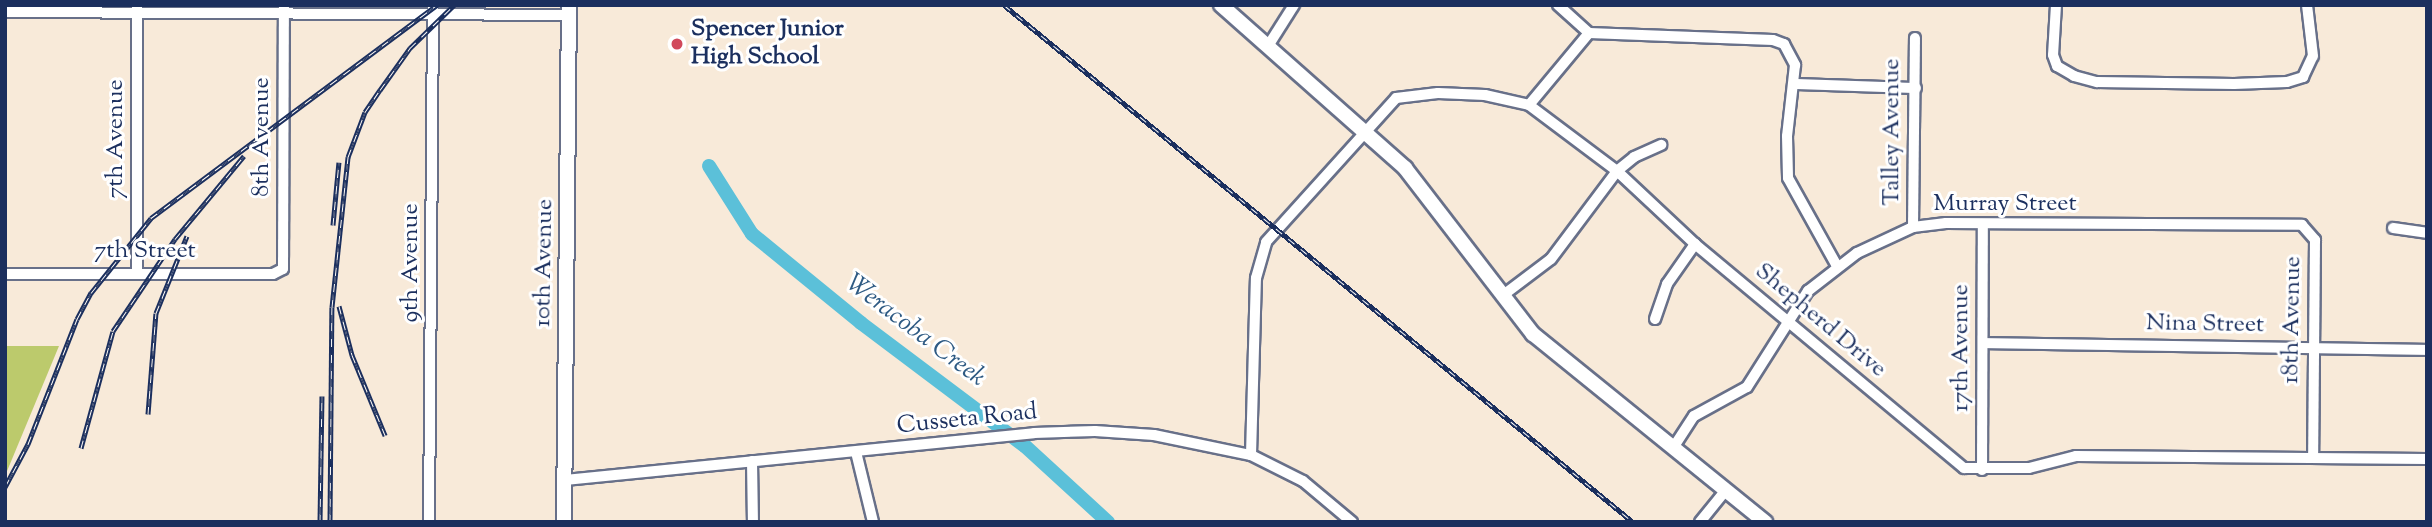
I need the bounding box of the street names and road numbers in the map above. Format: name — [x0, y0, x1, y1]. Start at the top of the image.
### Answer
street label: Talley Avenue — [1879, 58, 1907, 206]
street label: 8th Avenue — [249, 77, 277, 197]
street label: 7th Avenue — [103, 79, 131, 199]
street label: Murray Street — [1933, 191, 2077, 219]
street label: 10th Avenue — [529, 199, 561, 327]
street label: 9th Avenue — [398, 203, 426, 323]
street label: 7th Street — [94, 238, 196, 266]
street label: 18th Avenue — [2277, 256, 2309, 384]
street label: Shepherd Drive — [1748, 258, 1892, 384]
street label: 17th Avenue — [1948, 284, 1976, 412]
street label: Nina Street — [2146, 310, 2264, 340]
street label: Cusseta Road — [895, 398, 1039, 442]

